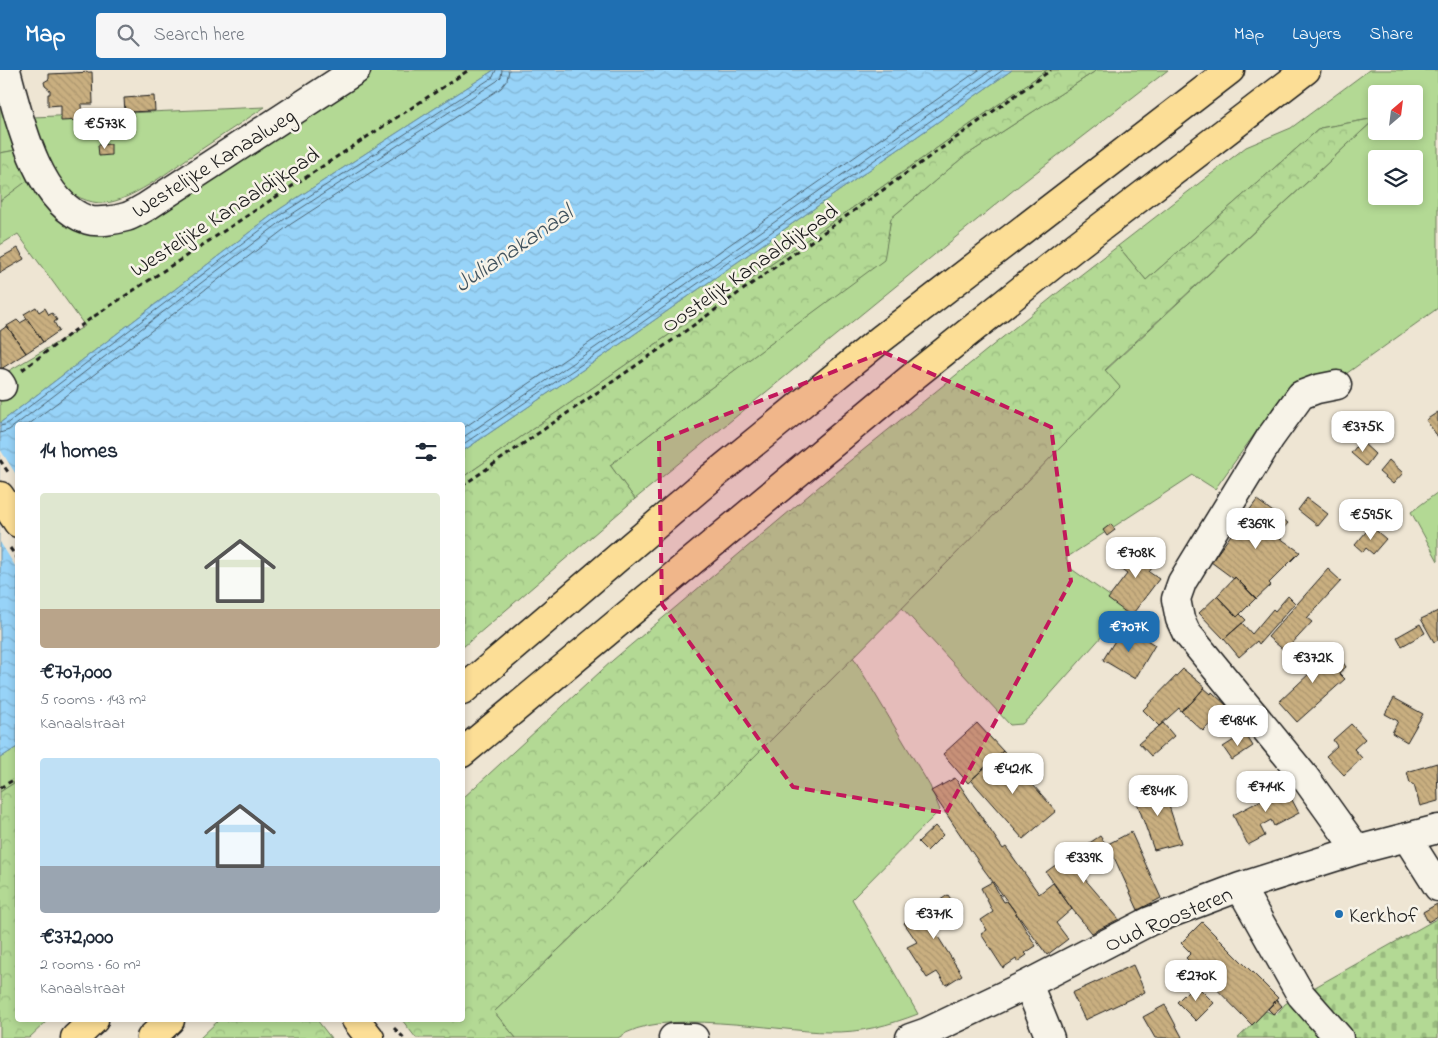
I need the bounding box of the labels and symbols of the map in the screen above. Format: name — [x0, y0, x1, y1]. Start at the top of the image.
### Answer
north arrow — [1368, 85, 1422, 140]
street label: Westelijke Kanaalweg — [127, 101, 303, 229]
pin: €573K — [70, 108, 140, 150]
street label: Westelijke Kanaaldijkpad — [125, 140, 327, 287]
water label: Julianakanaal — [448, 196, 583, 303]
street label: Oostelijk Kanaaldijkpad — [656, 196, 845, 342]
pin: €375K — [1328, 410, 1398, 453]
pin: €595K — [1336, 498, 1406, 541]
pin: €369K — [1221, 508, 1291, 550]
pin: €708K — [1101, 536, 1171, 579]
pin: €707K — [1094, 610, 1164, 653]
pin: €372K — [1278, 642, 1348, 684]
pin: €484K — [1203, 704, 1273, 747]
pin: €421K — [978, 752, 1048, 795]
pin: €714K — [1231, 770, 1301, 813]
pin: €841K — [1123, 774, 1193, 817]
pin: €339K — [1049, 842, 1119, 884]
street label: Oud Roosteren — [1100, 879, 1238, 962]
pin: €371K — [899, 898, 969, 940]
place label: Kerkhof — [1349, 901, 1419, 933]
marker: Kerkhof — [1333, 908, 1345, 920]
pin: €270K — [1161, 960, 1231, 1002]

